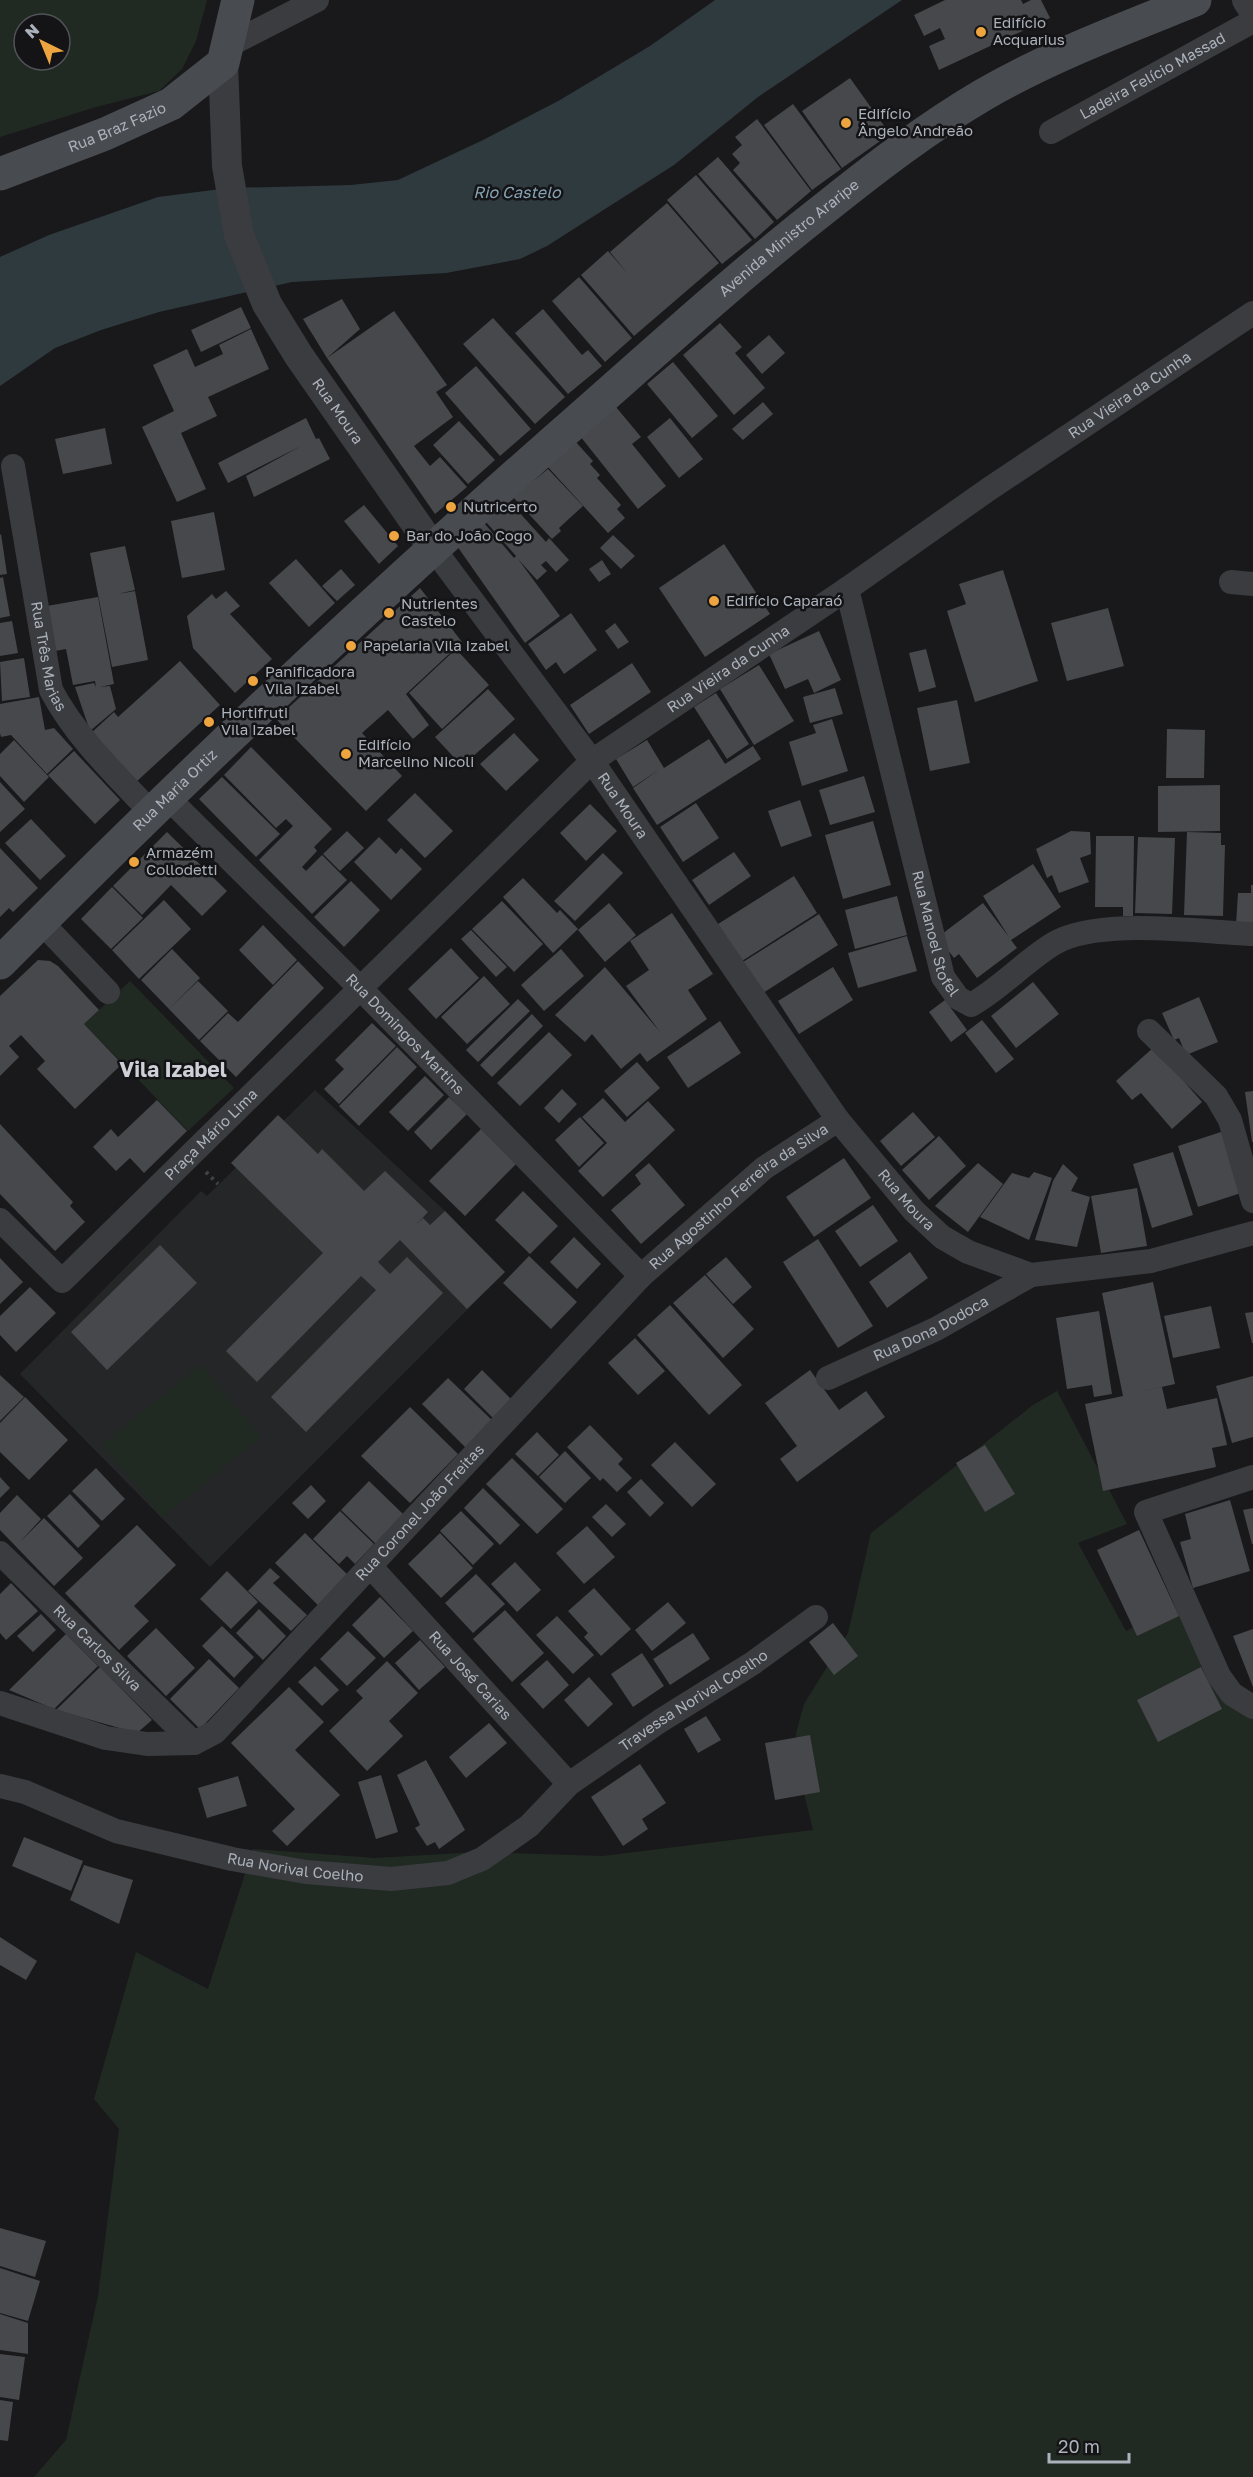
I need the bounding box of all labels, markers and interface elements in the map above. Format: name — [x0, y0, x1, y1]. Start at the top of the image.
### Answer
north arrow — [12, 12, 72, 72]
place label: Edifício Acquarius — [993, 13, 1065, 48]
text: N — [20, 20, 43, 42]
marker: Edifício Acquarius — [974, 25, 988, 39]
street label: Ladeira Felício Massad — [1076, 28, 1228, 123]
street label: Rua Braz Fazio — [65, 98, 168, 155]
place label: Edifício Ângelo Andreão — [858, 104, 973, 139]
marker: Edifício Ângelo Andreão — [839, 116, 853, 130]
street label: Avenida Ministro Araripe — [715, 175, 862, 300]
water label: Rio Castelo — [473, 182, 562, 202]
street label: Rua Vieira da Cunha — [1064, 347, 1194, 442]
street label: Rua Moura — [309, 374, 368, 447]
place label: Nutricerto — [463, 497, 537, 515]
marker: Nutricerto — [444, 500, 458, 514]
place label: Bar do João Cogo — [406, 526, 532, 544]
marker: Bar do João Cogo — [387, 529, 401, 543]
place label: Edifício Caparaó — [726, 591, 842, 609]
place label: Nutrientes Castelo — [401, 594, 478, 629]
marker: Edifício Caparaó — [707, 594, 721, 608]
street label: Rua Três Marias — [28, 600, 71, 714]
marker: Nutrientes Castelo — [382, 606, 396, 620]
street label: Rua Vieira da Cunha — [663, 621, 792, 716]
place label: Papelaria Vila Izabel — [363, 636, 509, 654]
marker: Papelaria Vila Izabel — [344, 639, 358, 653]
place label: Panificadora Vila Izabel — [265, 662, 355, 697]
marker: Panificadora Vila Izabel — [246, 674, 260, 688]
place label: Hortifruti Vila Izabel — [221, 703, 296, 738]
marker: Hortifruti Vila Izabel — [202, 715, 216, 729]
place label: Edifício Marcelino Nicoli — [358, 735, 474, 770]
street label: Rua Maria Ortiz — [129, 745, 220, 834]
marker: Edifício Marcelino Nicoli — [339, 747, 353, 761]
street label: Rua Moura — [594, 769, 652, 842]
place label: Armazém Collodetti — [146, 843, 217, 878]
marker: Armazém Collodetti — [127, 855, 141, 869]
street label: Rua Manoel Stofel — [909, 869, 964, 1000]
street label: Rua Domingos Martins — [343, 969, 469, 1098]
district label: Vila Izabel — [119, 1056, 227, 1082]
street label: Praça Mário Lima — [160, 1084, 261, 1183]
street label: Rua Agostinho Ferreira da Silva — [645, 1119, 831, 1273]
street label: Rua Moura — [875, 1165, 939, 1234]
street label: Rua Dona Dodoca — [870, 1291, 991, 1364]
street label: Rua Coronel João Freitas — [351, 1440, 487, 1584]
street label: Rua Carlos Silva — [50, 1601, 146, 1694]
street label: Rua José Carias — [426, 1627, 516, 1723]
street label: Travessa Norival Coelho — [615, 1645, 771, 1754]
street label: Rua Norival Coelho — [226, 1848, 364, 1885]
scale bar — [1049, 2426, 1128, 2464]
text: 20 m — [1058, 2435, 1100, 2457]

